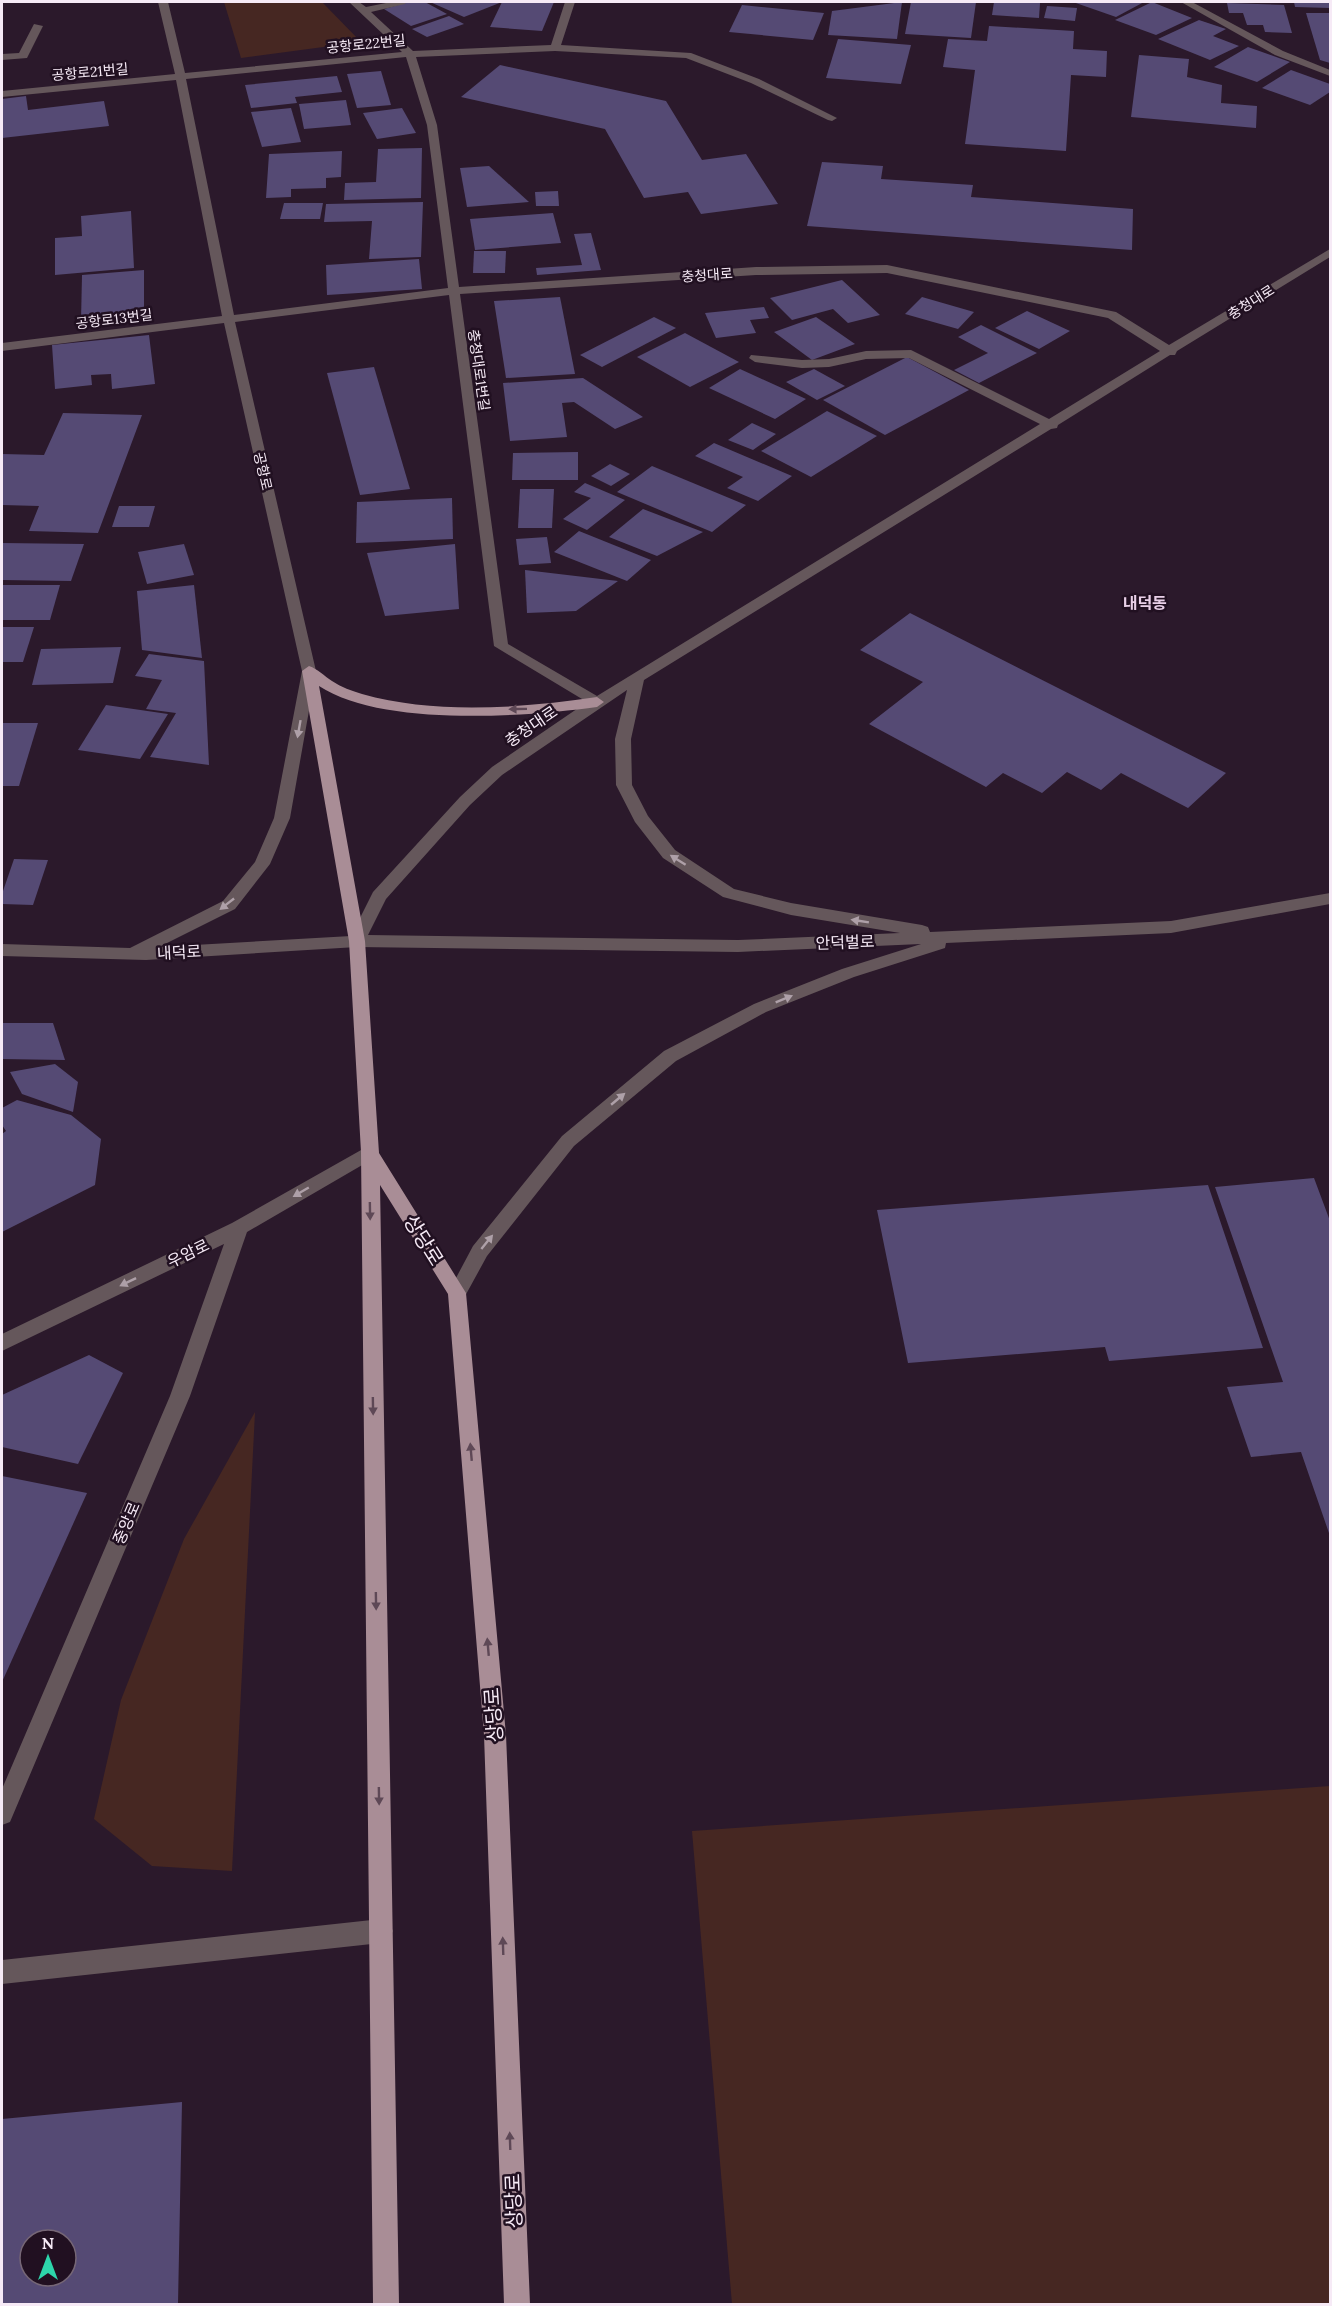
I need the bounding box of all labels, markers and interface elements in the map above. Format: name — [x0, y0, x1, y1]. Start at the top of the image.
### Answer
street label: 공항로22번길 — [326, 31, 406, 57]
street label: 공항로21번길 — [51, 60, 129, 84]
street label: 충청대로 — [681, 264, 733, 286]
street label: 충청대로 — [1224, 281, 1278, 323]
street label: 공항로13번길 — [75, 305, 153, 333]
street label: 충청대로1번길 — [464, 328, 494, 412]
street label: 공항로 — [250, 450, 276, 492]
district label: 내덕동 — [1123, 593, 1167, 613]
street label: 충청대로 — [501, 701, 561, 751]
one-way arrow — [509, 704, 528, 714]
one-way arrow — [294, 719, 303, 738]
one-way arrow — [670, 855, 686, 866]
one-way arrow — [219, 898, 235, 910]
one-way arrow — [851, 916, 870, 925]
street label: 안덕벌로 — [815, 931, 875, 953]
street label: 내덕로 — [156, 941, 202, 963]
one-way arrow — [775, 994, 793, 1004]
one-way arrow — [610, 1093, 626, 1106]
one-way arrow — [292, 1187, 309, 1197]
one-way arrow — [366, 1201, 375, 1220]
street label: 상당로 — [399, 1210, 449, 1270]
street label: 우암로 — [164, 1234, 212, 1272]
one-way arrow — [480, 1235, 492, 1250]
one-way arrow — [119, 1277, 136, 1287]
one-way arrow — [368, 1396, 378, 1415]
one-way arrow — [466, 1443, 476, 1462]
street label: 중앙로 — [108, 1499, 144, 1547]
one-way arrow — [371, 1591, 381, 1610]
one-way arrow — [483, 1637, 492, 1656]
street label: 상당로 — [479, 1687, 507, 1743]
one-way arrow — [374, 1786, 384, 1805]
one-way arrow — [498, 1937, 508, 1956]
one-way arrow — [506, 2132, 515, 2151]
street label: 상당로 — [500, 2173, 526, 2229]
north arrow — [18, 2228, 78, 2288]
text: N — [42, 2233, 54, 2253]

